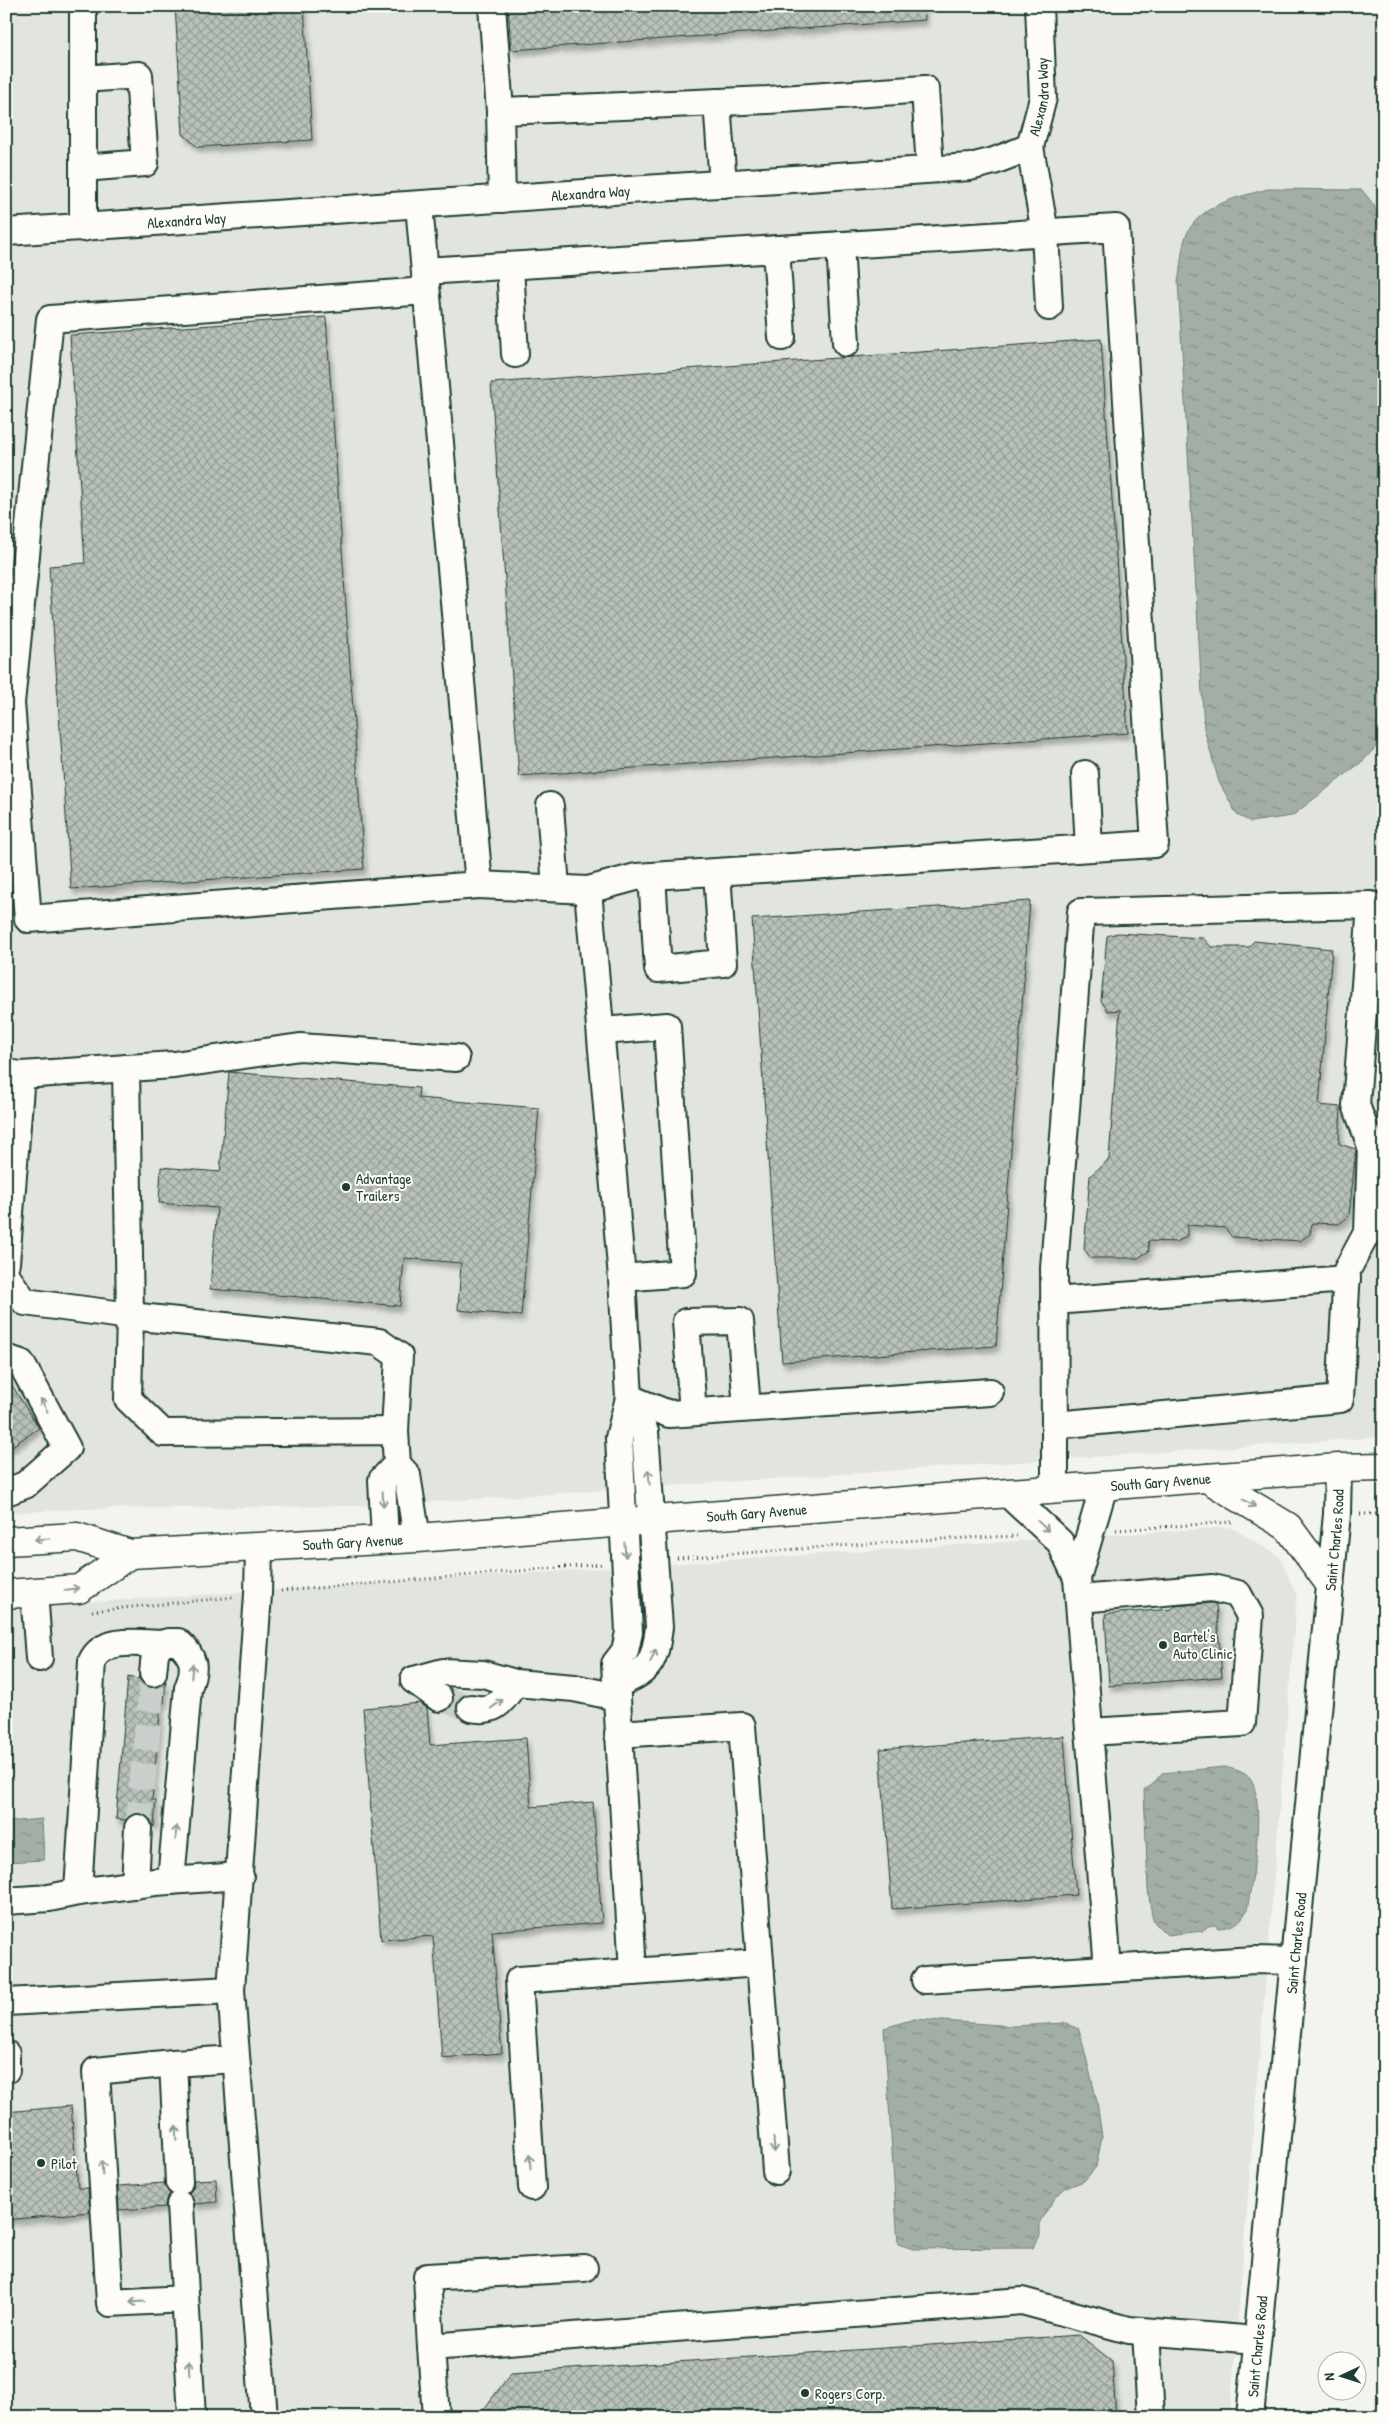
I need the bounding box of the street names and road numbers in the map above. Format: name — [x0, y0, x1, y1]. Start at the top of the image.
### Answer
street label: Alexandra Way — [1023, 57, 1054, 138]
street label: Alexandra Way — [550, 179, 631, 206]
street label: Alexandra Way — [146, 207, 227, 233]
street label: South Gary Avenue — [1110, 1467, 1212, 1496]
street label: Saint Charles Road — [1319, 1489, 1348, 1592]
street label: South Gary Avenue — [706, 1498, 808, 1526]
street label: South Gary Avenue — [302, 1528, 404, 1555]
street label: Saint Charles Road — [1280, 1891, 1311, 1995]
street label: Saint Charles Road — [1241, 2295, 1272, 2398]

